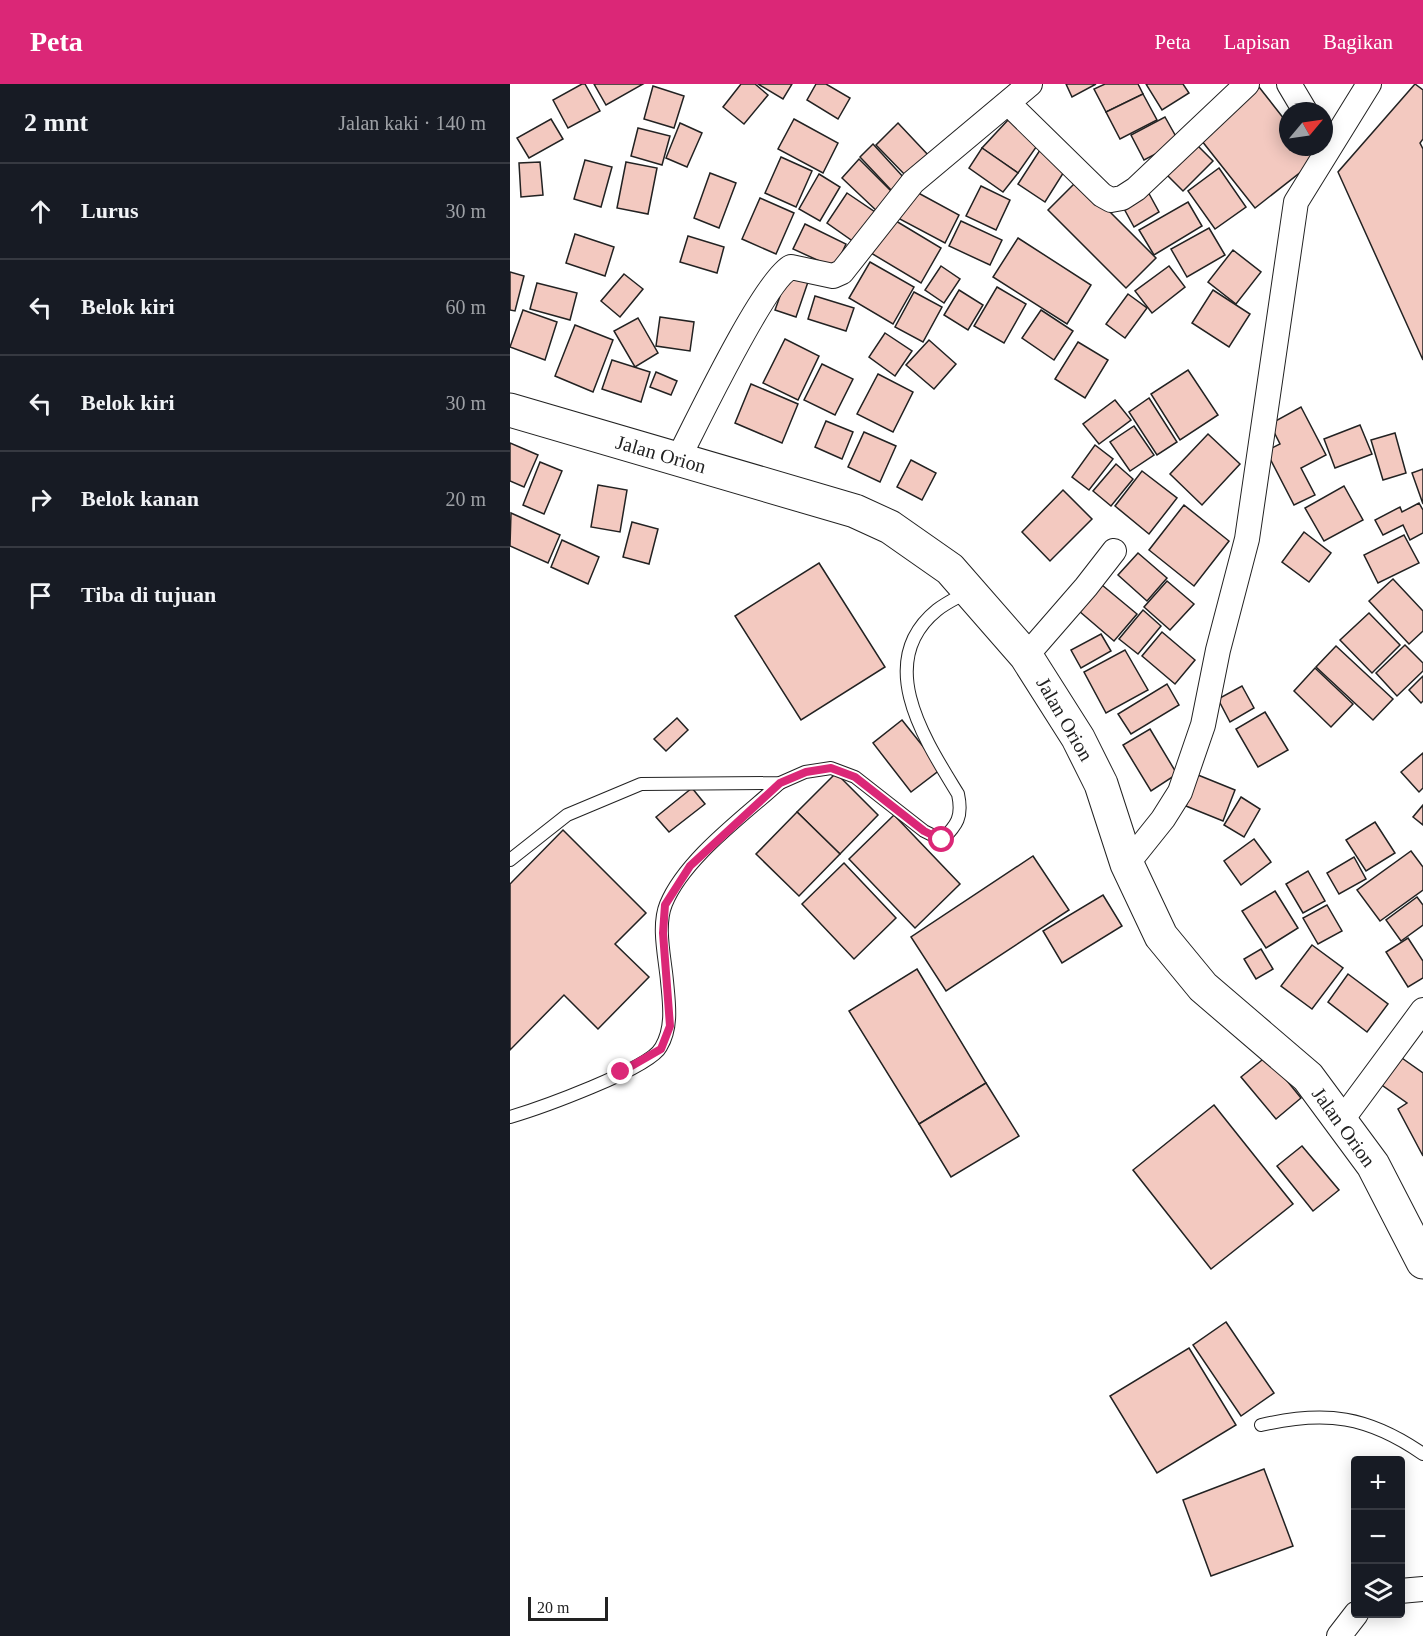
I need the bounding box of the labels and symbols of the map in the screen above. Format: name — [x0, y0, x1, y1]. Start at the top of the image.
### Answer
north arrow — [1279, 102, 1333, 156]
street label: Jalan Orion — [613, 431, 709, 477]
street label: Jalan Orion — [1032, 673, 1098, 765]
route start — [928, 826, 954, 852]
route end — [607, 1058, 633, 1084]
street label: Jalan Orion — [1308, 1083, 1380, 1171]
scale bar — [528, 1594, 608, 1622]

